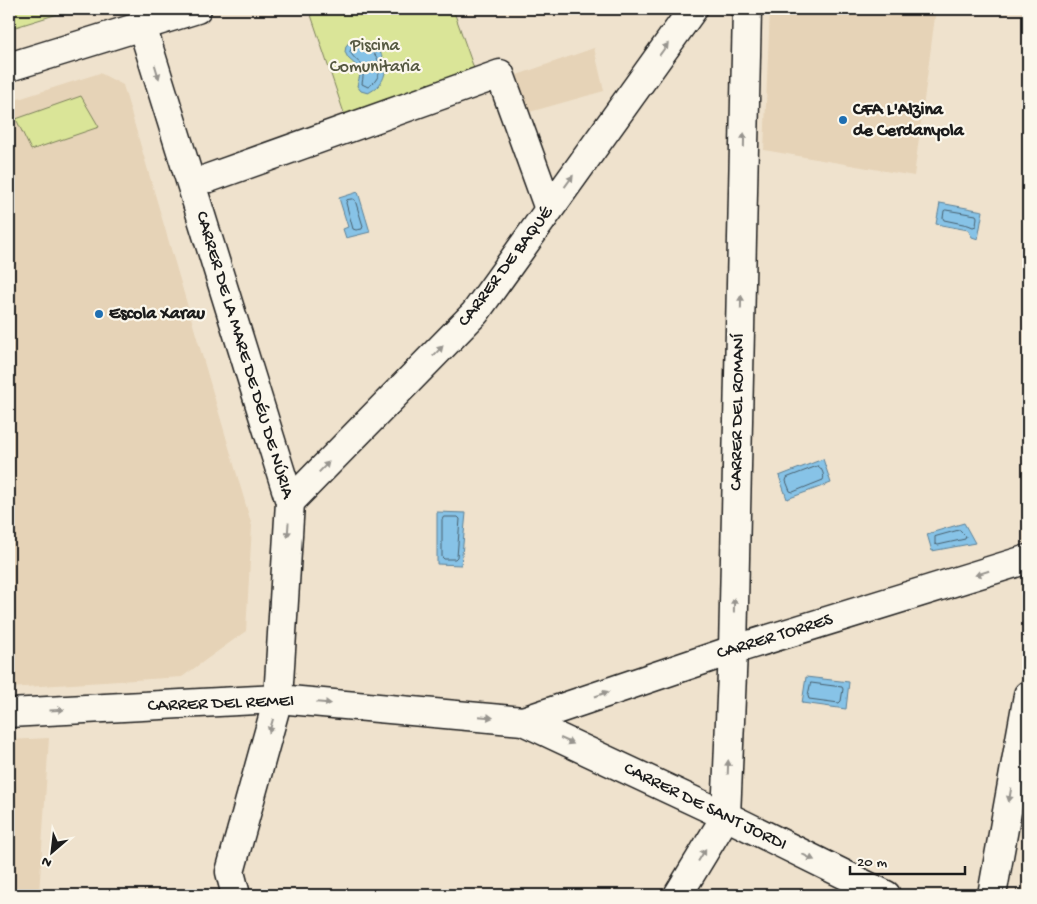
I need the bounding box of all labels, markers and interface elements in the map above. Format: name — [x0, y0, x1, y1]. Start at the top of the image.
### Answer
park label: Piscina Comunitaria — [330, 36, 421, 78]
one-way arrow — [659, 42, 669, 56]
one-way arrow — [153, 65, 161, 80]
place label: CFA L'Alzina de Cerdanyola — [852, 100, 965, 142]
marker: CFA L'Alzina de Cerdanyola — [837, 114, 849, 126]
one-way arrow — [741, 132, 749, 148]
one-way arrow — [564, 174, 574, 188]
street label: CARRER DE BAQUÉ — [454, 202, 558, 331]
street label: CARRER DE LA MARE DE DÉU DE NÚRIA — [190, 209, 298, 503]
one-way arrow — [737, 294, 745, 310]
place label: Escola Xarau — [109, 304, 205, 325]
marker: Escola Xarau — [93, 308, 105, 320]
street label: CARRER DEL ROMANÍ — [726, 332, 750, 491]
one-way arrow — [432, 345, 444, 357]
one-way arrow — [318, 461, 330, 473]
one-way arrow — [284, 522, 292, 538]
one-way arrow — [974, 570, 989, 578]
one-way arrow — [730, 596, 738, 612]
street label: CARRER TORRES — [714, 609, 836, 665]
one-way arrow — [595, 690, 610, 698]
street label: CARRER DEL REMEI — [147, 691, 295, 717]
one-way arrow — [317, 699, 333, 707]
one-way arrow — [50, 706, 66, 714]
one-way arrow — [479, 714, 495, 722]
one-way arrow — [266, 718, 274, 733]
one-way arrow — [560, 738, 574, 746]
street label: CARRER DE SANT JORDI — [620, 758, 790, 856]
one-way arrow — [724, 759, 732, 775]
one-way arrow — [1006, 787, 1014, 802]
north arrow — [28, 826, 78, 876]
scale bar — [850, 844, 964, 876]
one-way arrow — [697, 849, 706, 862]
text: N — [39, 852, 55, 871]
one-way arrow — [801, 853, 815, 861]
text: 20 m — [857, 854, 887, 872]

